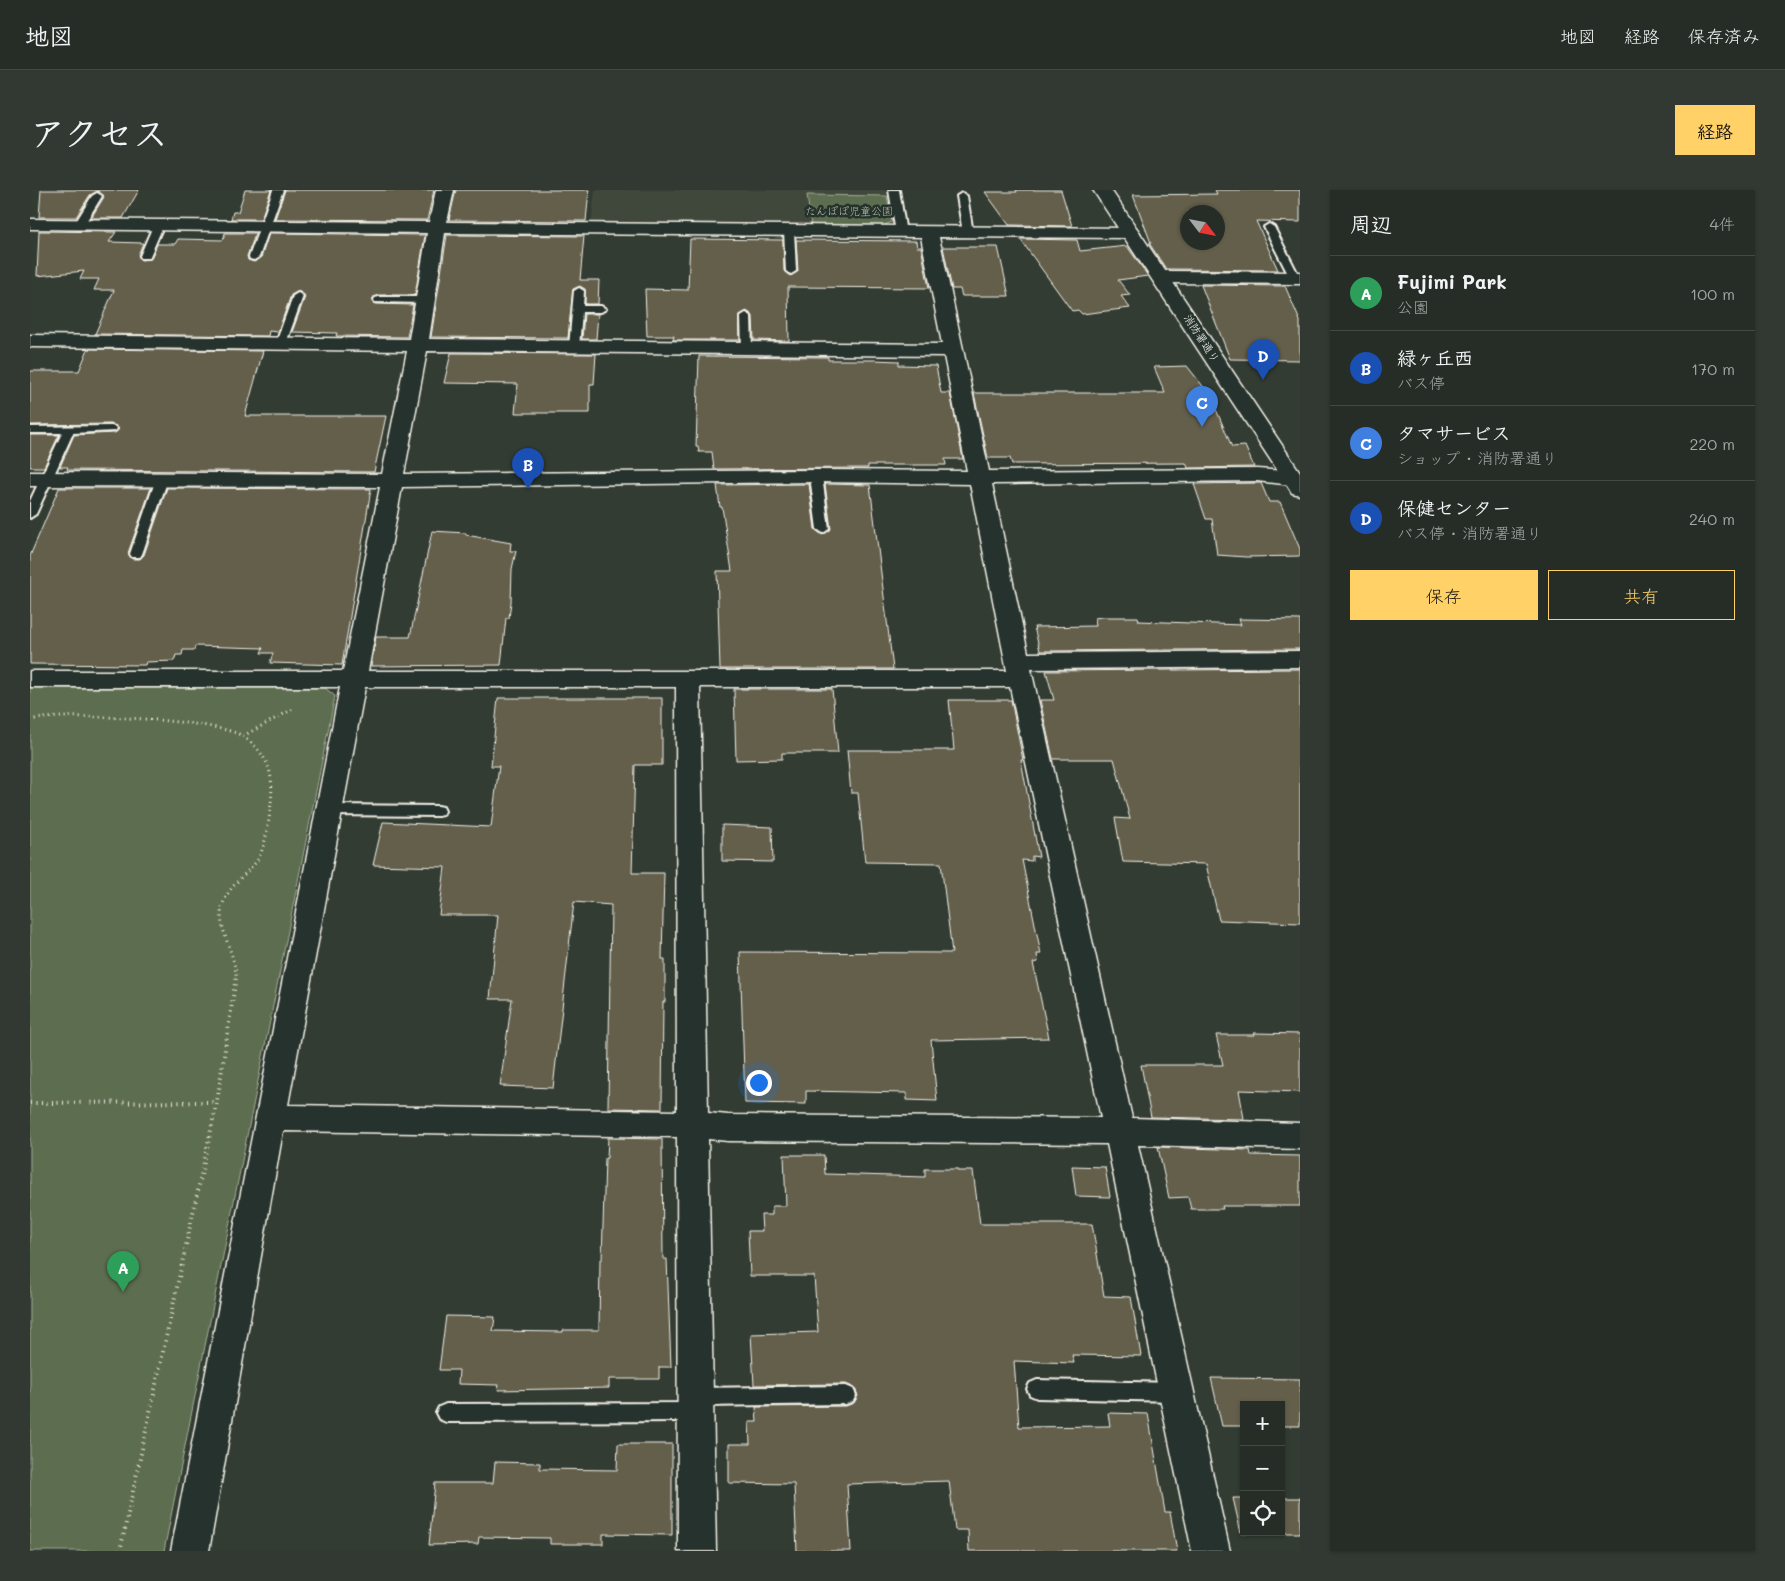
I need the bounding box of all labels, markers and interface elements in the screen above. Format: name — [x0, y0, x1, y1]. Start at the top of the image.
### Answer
text: 地図 — [25, 20, 73, 51]
text: 地図 — [1560, 24, 1596, 48]
text: 経路 — [1624, 24, 1660, 48]
text: 保存済み — [1688, 24, 1760, 48]
button: 経路 — [1675, 105, 1755, 155]
text: アクセス — [30, 109, 168, 155]
park label: たんぽぽ児童公園 — [805, 203, 893, 218]
north arrow — [1180, 205, 1225, 250]
text: 周辺 — [1350, 210, 1392, 237]
text: 4件 — [1710, 213, 1735, 234]
text: Fujimi Park — [1397, 269, 1507, 294]
text: A — [1360, 283, 1372, 304]
text: 100 m — [1690, 283, 1735, 304]
text: 公園 — [1397, 296, 1429, 317]
street label: 消防署通り — [1181, 311, 1223, 365]
pin: D — [1247, 339, 1279, 380]
text: 緑ヶ丘西 — [1397, 345, 1473, 370]
text: B — [1361, 358, 1371, 379]
text: 170 m — [1691, 358, 1735, 379]
text: バス停 — [1397, 372, 1445, 393]
pin: C — [1186, 386, 1218, 427]
text: タマサービス — [1397, 420, 1511, 445]
text: C — [1360, 433, 1372, 454]
text: 220 m — [1689, 433, 1735, 454]
text: ショップ · 消防署通り — [1397, 447, 1558, 468]
pin: B — [512, 448, 544, 489]
text: 保健センター — [1397, 495, 1511, 520]
text: D — [1360, 508, 1372, 529]
text: 240 m — [1689, 508, 1735, 529]
text: バス停 · 消防署通り — [1397, 522, 1542, 543]
button: 保存 — [1350, 570, 1538, 620]
button: 共有 — [1548, 570, 1735, 620]
your location — [746, 1070, 772, 1096]
pin: A — [107, 1251, 139, 1292]
map controls — [1240, 1401, 1285, 1536]
button: + — [1240, 1401, 1285, 1446]
button: − — [1240, 1446, 1285, 1491]
button: locate — [1240, 1491, 1285, 1536]

